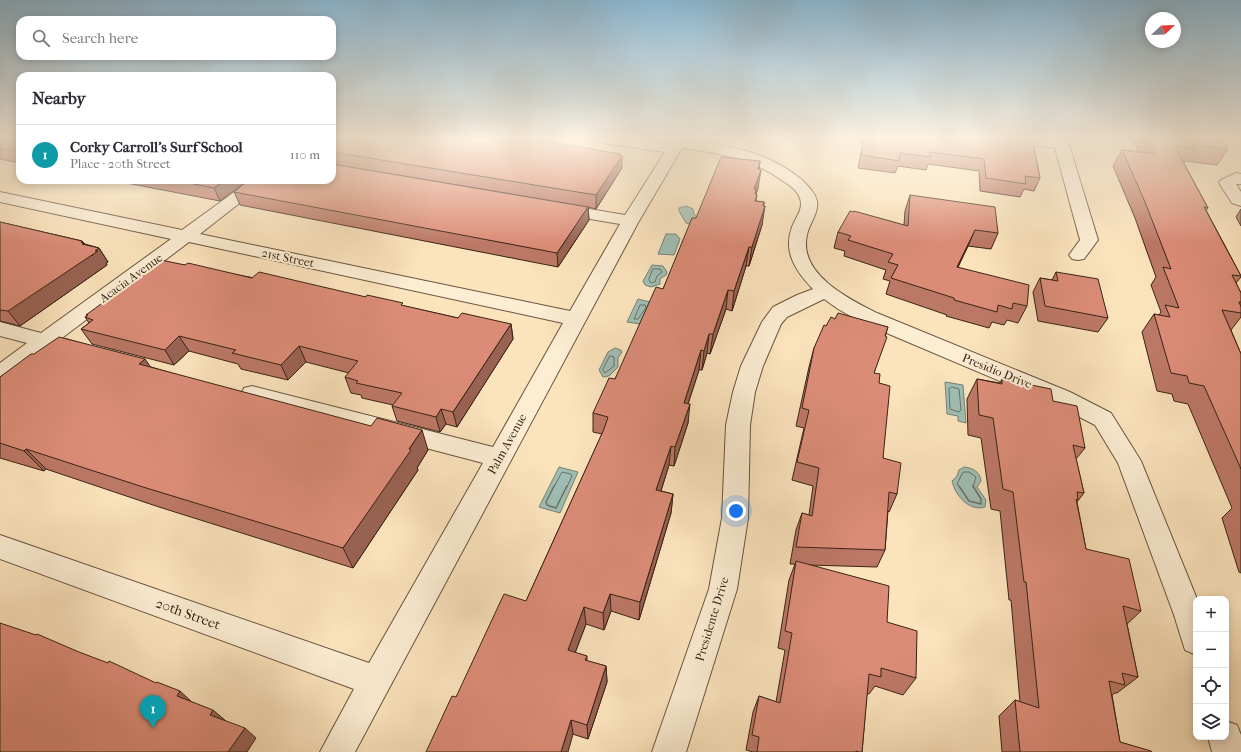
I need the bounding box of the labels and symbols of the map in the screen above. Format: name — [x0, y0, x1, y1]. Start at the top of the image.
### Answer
north arrow — [1145, 12, 1181, 48]
street label: 21st Street — [260, 246, 316, 271]
street label: Acacia Avenue — [96, 250, 165, 306]
street label: Presidio Drive — [960, 351, 1034, 391]
street label: Palm Avenue — [485, 411, 529, 477]
your location — [726, 501, 746, 521]
street label: Presidente Drive — [693, 575, 732, 663]
street label: 20th Street — [153, 594, 223, 634]
pin: 1 — [140, 695, 166, 728]

